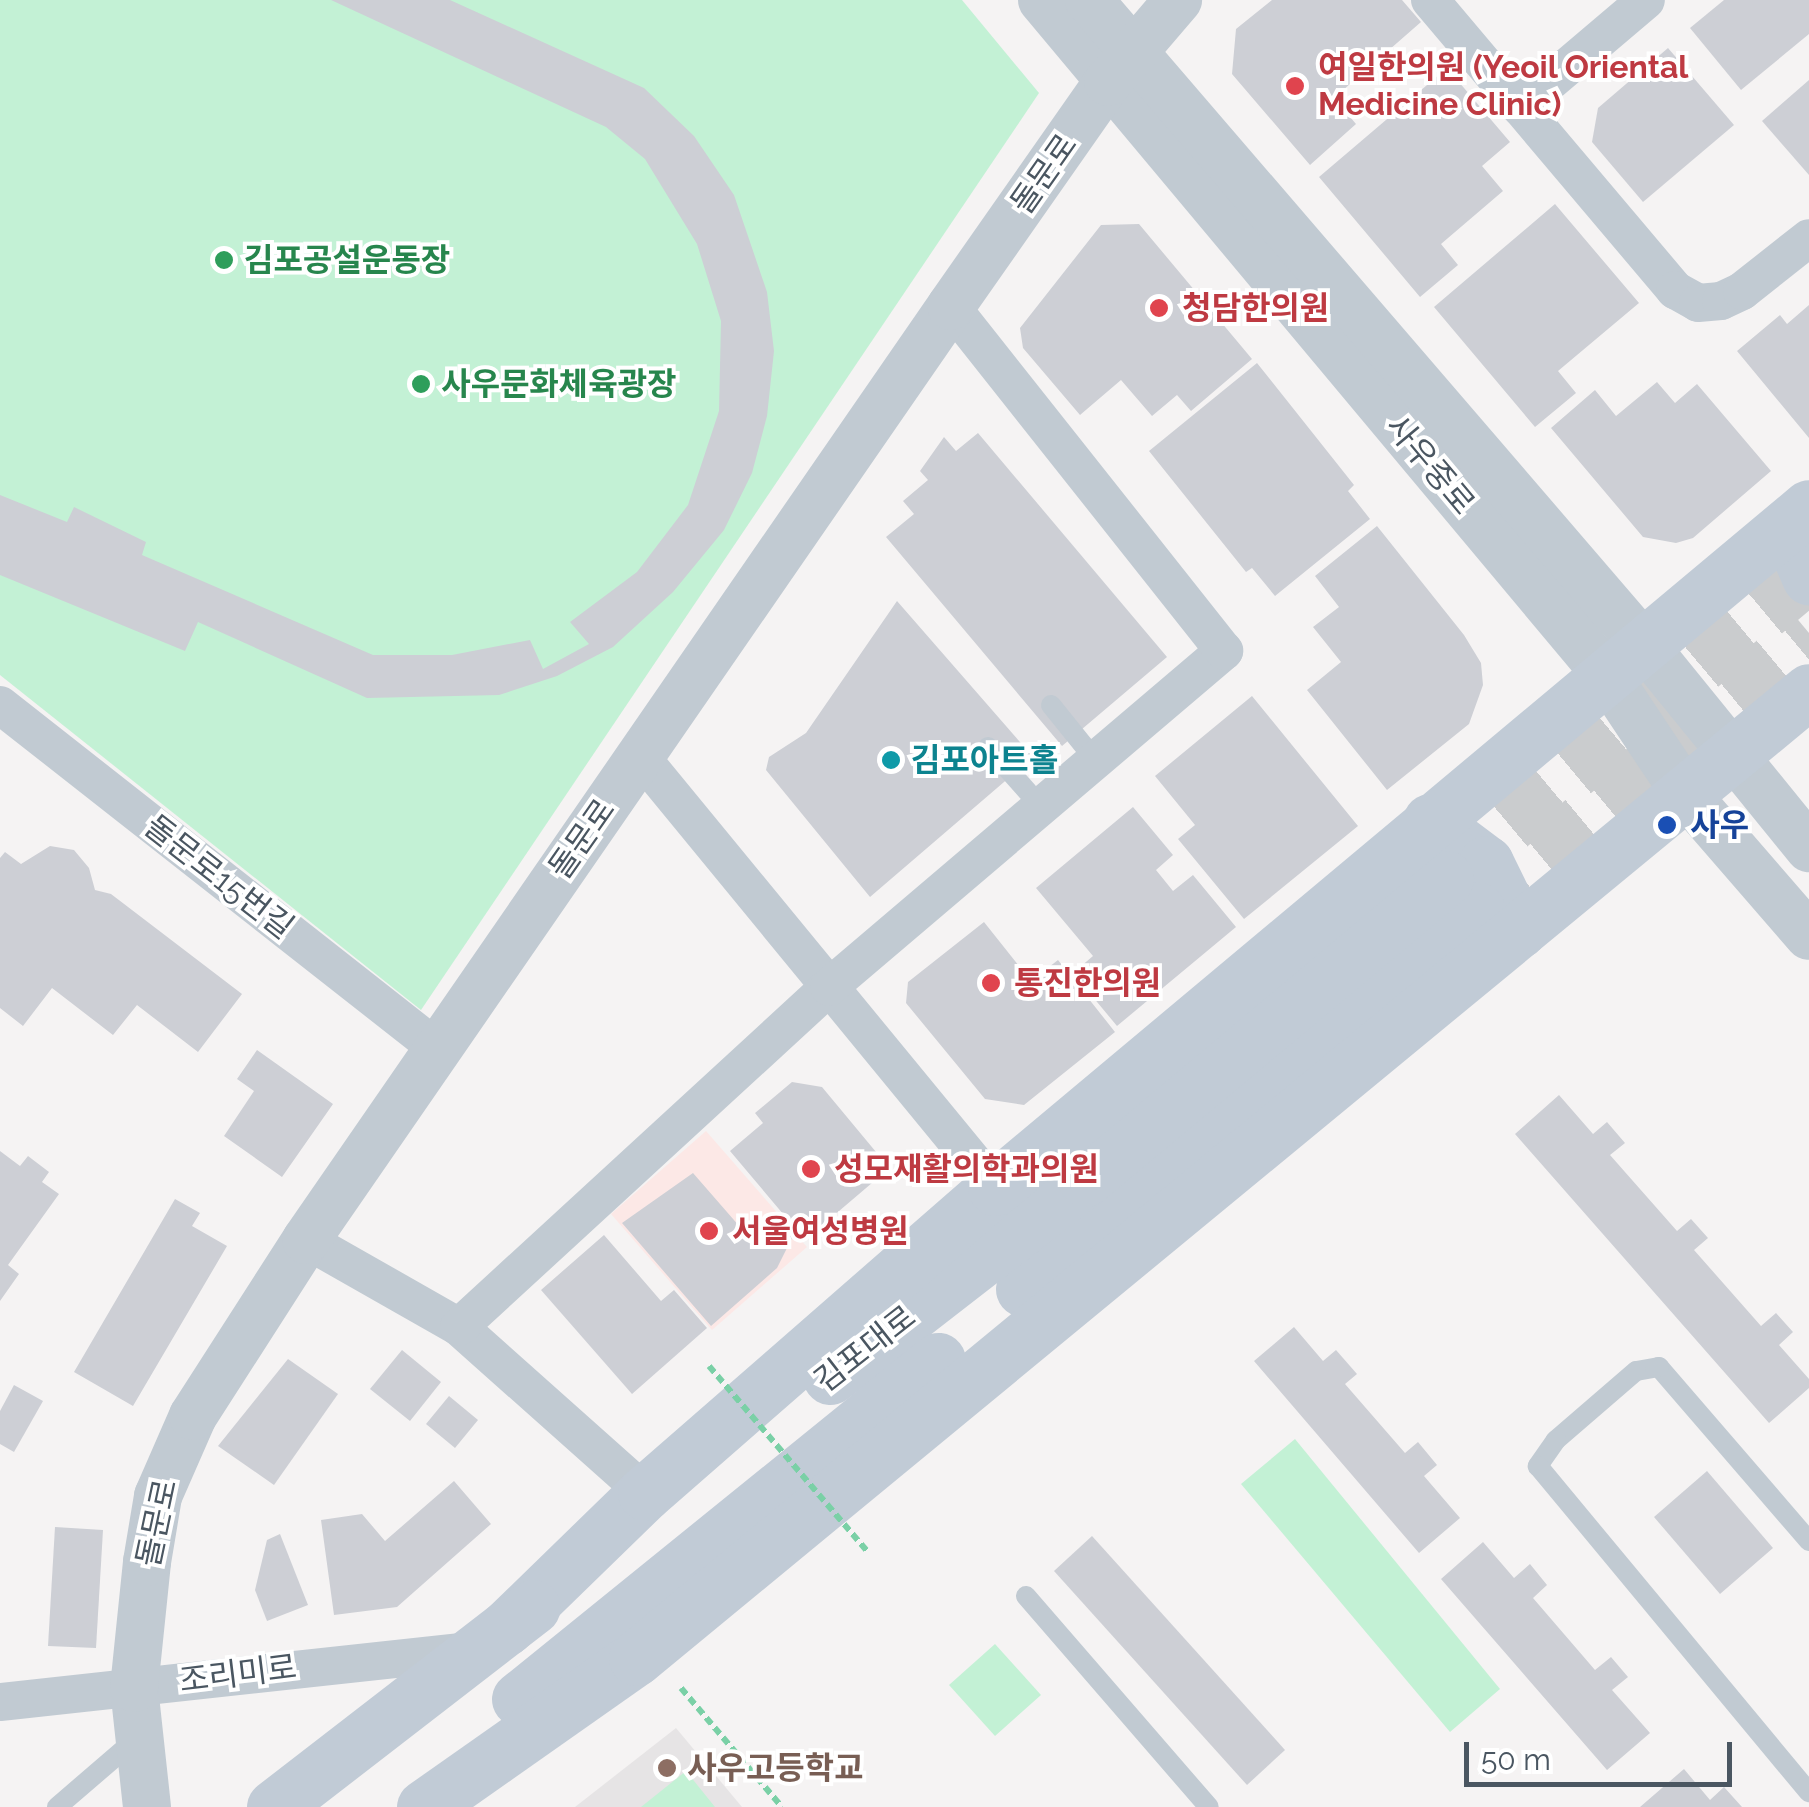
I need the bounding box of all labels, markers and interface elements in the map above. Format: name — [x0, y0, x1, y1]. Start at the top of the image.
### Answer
place label: 여일한의원 (Yeoil Oriental Medicine Clinic) — [1318, 49, 1690, 124]
marker: 여일한의원 (Yeoil Oriental Medicine Clinic) — [1282, 73, 1308, 99]
street label: 돌문로 — [1003, 127, 1085, 221]
place label: 김포공설운동장 — [244, 241, 450, 279]
marker: 김포공설운동장 — [213, 249, 235, 271]
place label: 청담한의원 — [1182, 289, 1329, 327]
marker: 청담한의원 — [1146, 295, 1172, 321]
place label: 사우문화체육광장 — [441, 365, 677, 403]
marker: 사우문화체육광장 — [410, 373, 432, 395]
street label: 사우중로 — [1377, 408, 1483, 522]
place label: 김포아트홀 — [911, 741, 1058, 779]
marker: 김포아트홀 — [880, 749, 902, 771]
street label: 돌문로 — [541, 792, 623, 886]
place label: 사우 — [1690, 806, 1749, 844]
street label: 돌문로15번길 — [137, 807, 301, 947]
marker: 사우 — [1654, 812, 1680, 838]
place label: 통진한의원 — [1014, 964, 1161, 1002]
marker: 통진한의원 — [978, 970, 1004, 996]
place label: 성모재활의학과의원 — [834, 1150, 1099, 1188]
marker: 성모재활의학과의원 — [798, 1156, 824, 1182]
place label: 서울여성병원 — [732, 1212, 909, 1250]
marker: 서울여성병원 — [696, 1218, 722, 1244]
street label: 김포대로 — [807, 1298, 923, 1400]
street label: 돌문로 — [129, 1476, 185, 1570]
street label: 조리미로 — [177, 1648, 299, 1700]
scale bar — [1469, 1722, 1736, 1784]
text: 50 m — [1481, 1742, 1551, 1777]
place label: 사우고등학교 — [687, 1749, 864, 1787]
marker: 사우고등학교 — [656, 1757, 678, 1779]

